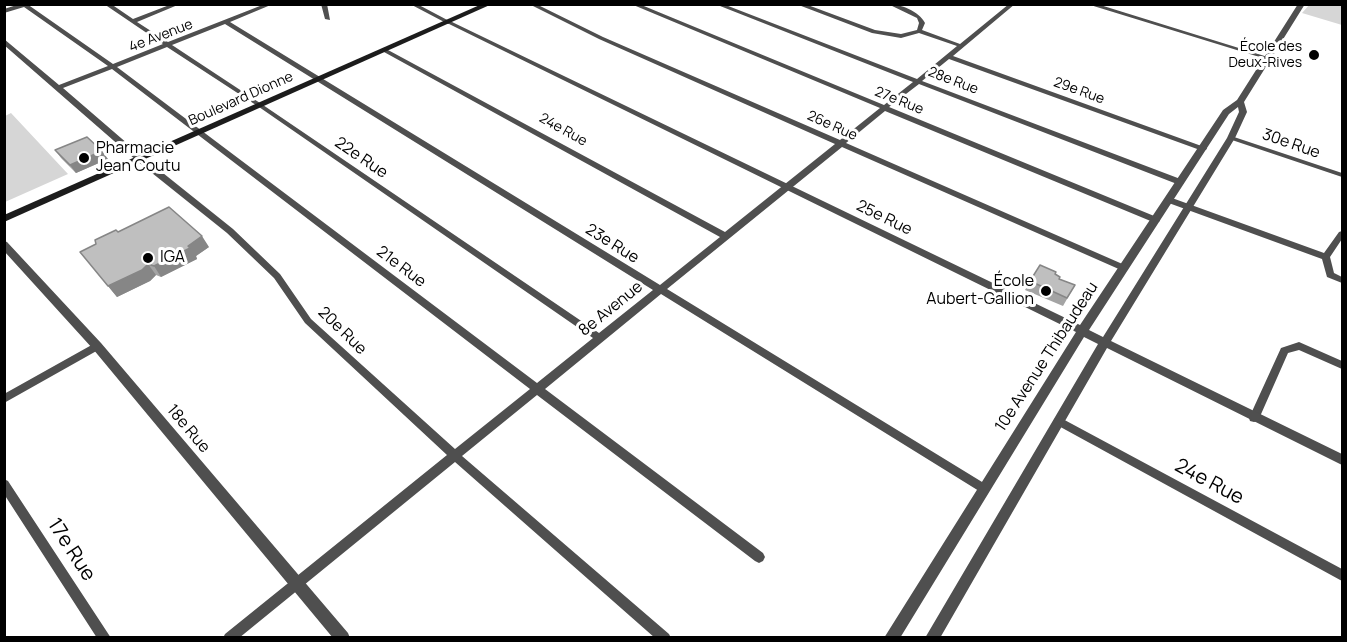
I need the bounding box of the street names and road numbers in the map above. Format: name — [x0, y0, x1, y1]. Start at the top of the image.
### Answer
street label: 4e Avenue — [127, 16, 195, 56]
street label: 28e Rue — [926, 64, 980, 98]
street label: Boulevard Dionne — [186, 68, 296, 130]
street label: 29e Rue — [1051, 74, 1107, 108]
street label: 27e Rue — [872, 84, 926, 118]
street label: 26e Rue — [804, 108, 860, 144]
street label: 24e Rue — [536, 110, 590, 150]
street label: 30e Rue — [1259, 125, 1323, 163]
street label: 22e Rue — [331, 133, 391, 183]
street label: 25e Rue — [853, 196, 915, 240]
street label: 23e Rue — [582, 220, 642, 268]
street label: 21e Rue — [373, 242, 429, 292]
street label: 8e Avenue — [575, 277, 647, 341]
street label: 10e Avenue Thibaudeau — [991, 279, 1103, 435]
street label: 20e Rue — [314, 303, 370, 359]
street label: 18e Rue — [162, 401, 214, 457]
street label: 24e Rue — [1170, 454, 1248, 510]
street label: 17e Rue — [42, 514, 100, 586]

